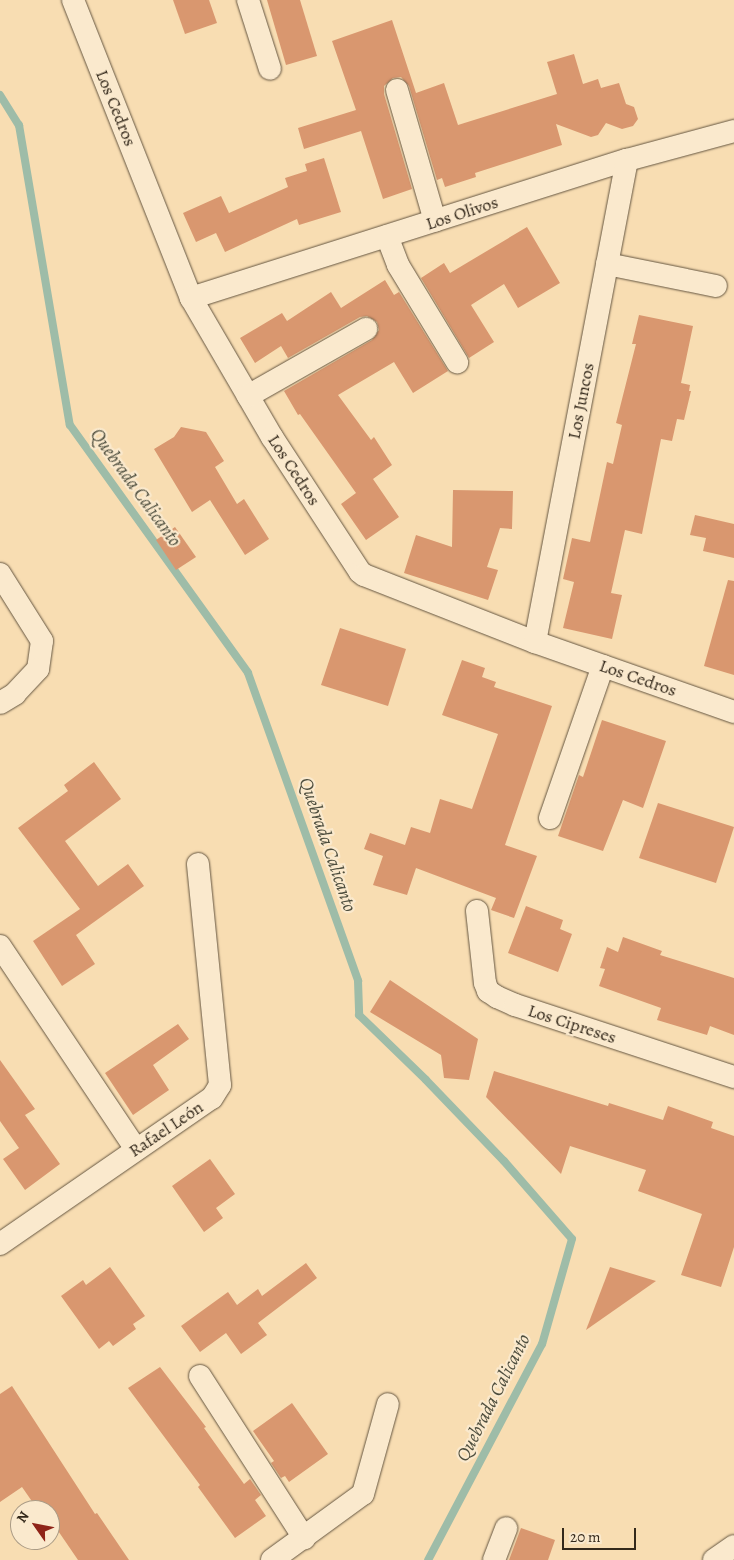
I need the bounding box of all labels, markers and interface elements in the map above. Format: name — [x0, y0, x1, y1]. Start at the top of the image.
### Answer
street label: Los Cedros — [91, 67, 141, 149]
street label: Los Olivos — [423, 191, 501, 235]
street label: Los Juncos — [563, 361, 599, 441]
water label: Quebrada Calicanto — [85, 425, 185, 551]
street label: Los Cedros — [263, 430, 325, 510]
street label: Los Cedros — [596, 655, 680, 701]
water label: Quebrada Calicanto — [293, 775, 361, 915]
street label: Los Cipreses — [525, 1000, 619, 1048]
street label: Rafael León — [125, 1096, 207, 1162]
water label: Quebrada Calicanto — [452, 1330, 536, 1466]
north arrow — [10, 1500, 60, 1550]
text: N — [12, 1508, 34, 1527]
scale bar — [564, 1518, 638, 1550]
text: 20 m — [570, 1527, 601, 1547]

